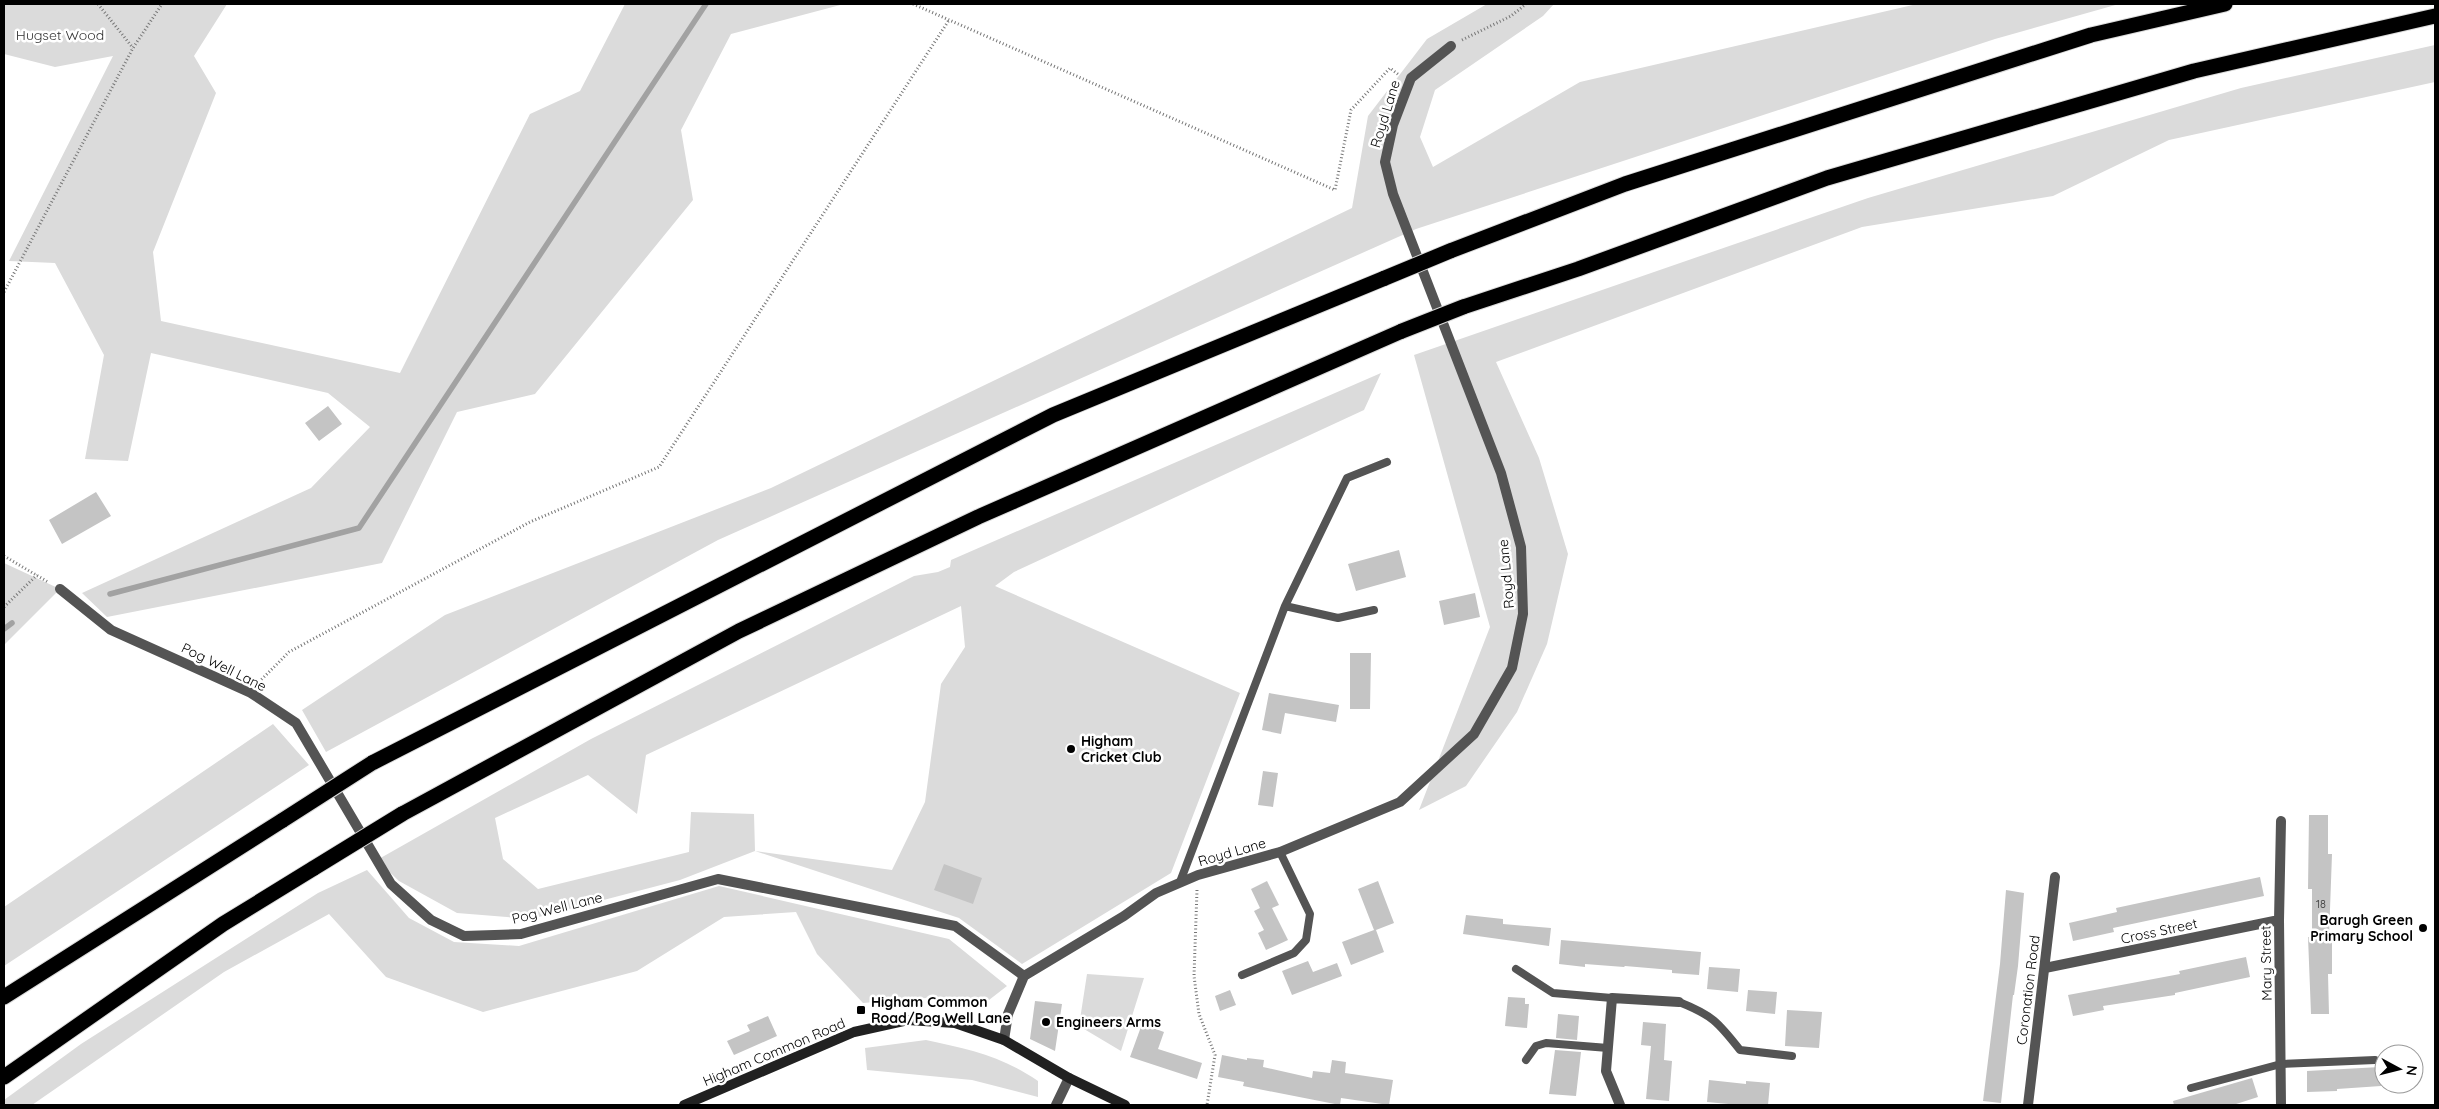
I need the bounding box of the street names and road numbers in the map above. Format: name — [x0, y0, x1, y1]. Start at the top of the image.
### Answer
street label: Royd Lane — [1366, 78, 1404, 150]
street label: Royd Lane — [1494, 538, 1518, 610]
street label: Pog Well Lane — [178, 639, 270, 695]
street label: Royd Lane — [1196, 834, 1268, 870]
street label: Pog Well Lane — [510, 888, 604, 928]
street label: Cross Street — [2119, 914, 2199, 948]
street label: Mary Street — [2256, 925, 2276, 1001]
street label: Coronation Road — [2012, 934, 2044, 1046]
street label: Higham Common Road — [700, 1014, 848, 1090]

